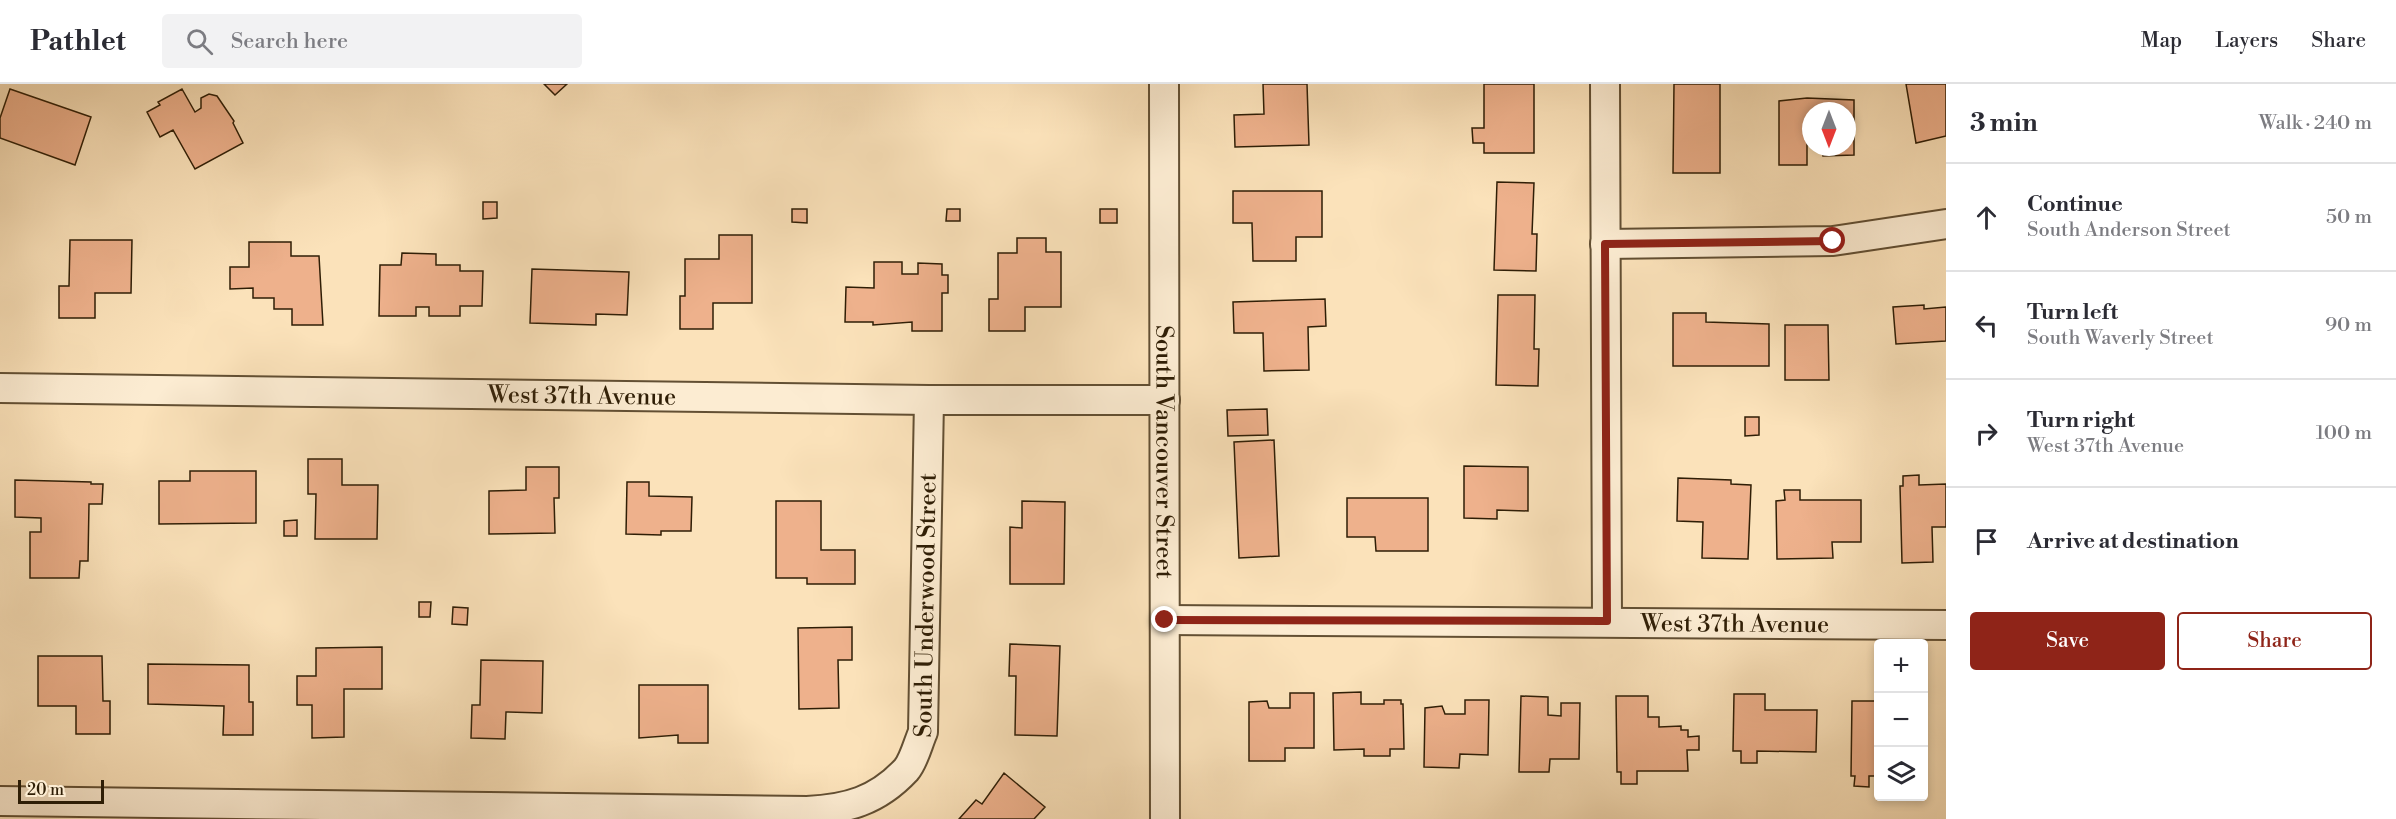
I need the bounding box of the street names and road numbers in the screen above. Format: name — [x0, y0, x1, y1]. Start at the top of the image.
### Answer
street label: South Vancouver Street — [1148, 325, 1179, 580]
street label: West 37th Avenue — [486, 380, 676, 413]
street label: South Underwood Street — [909, 472, 944, 738]
street label: West 37th Avenue — [1640, 609, 1829, 640]

